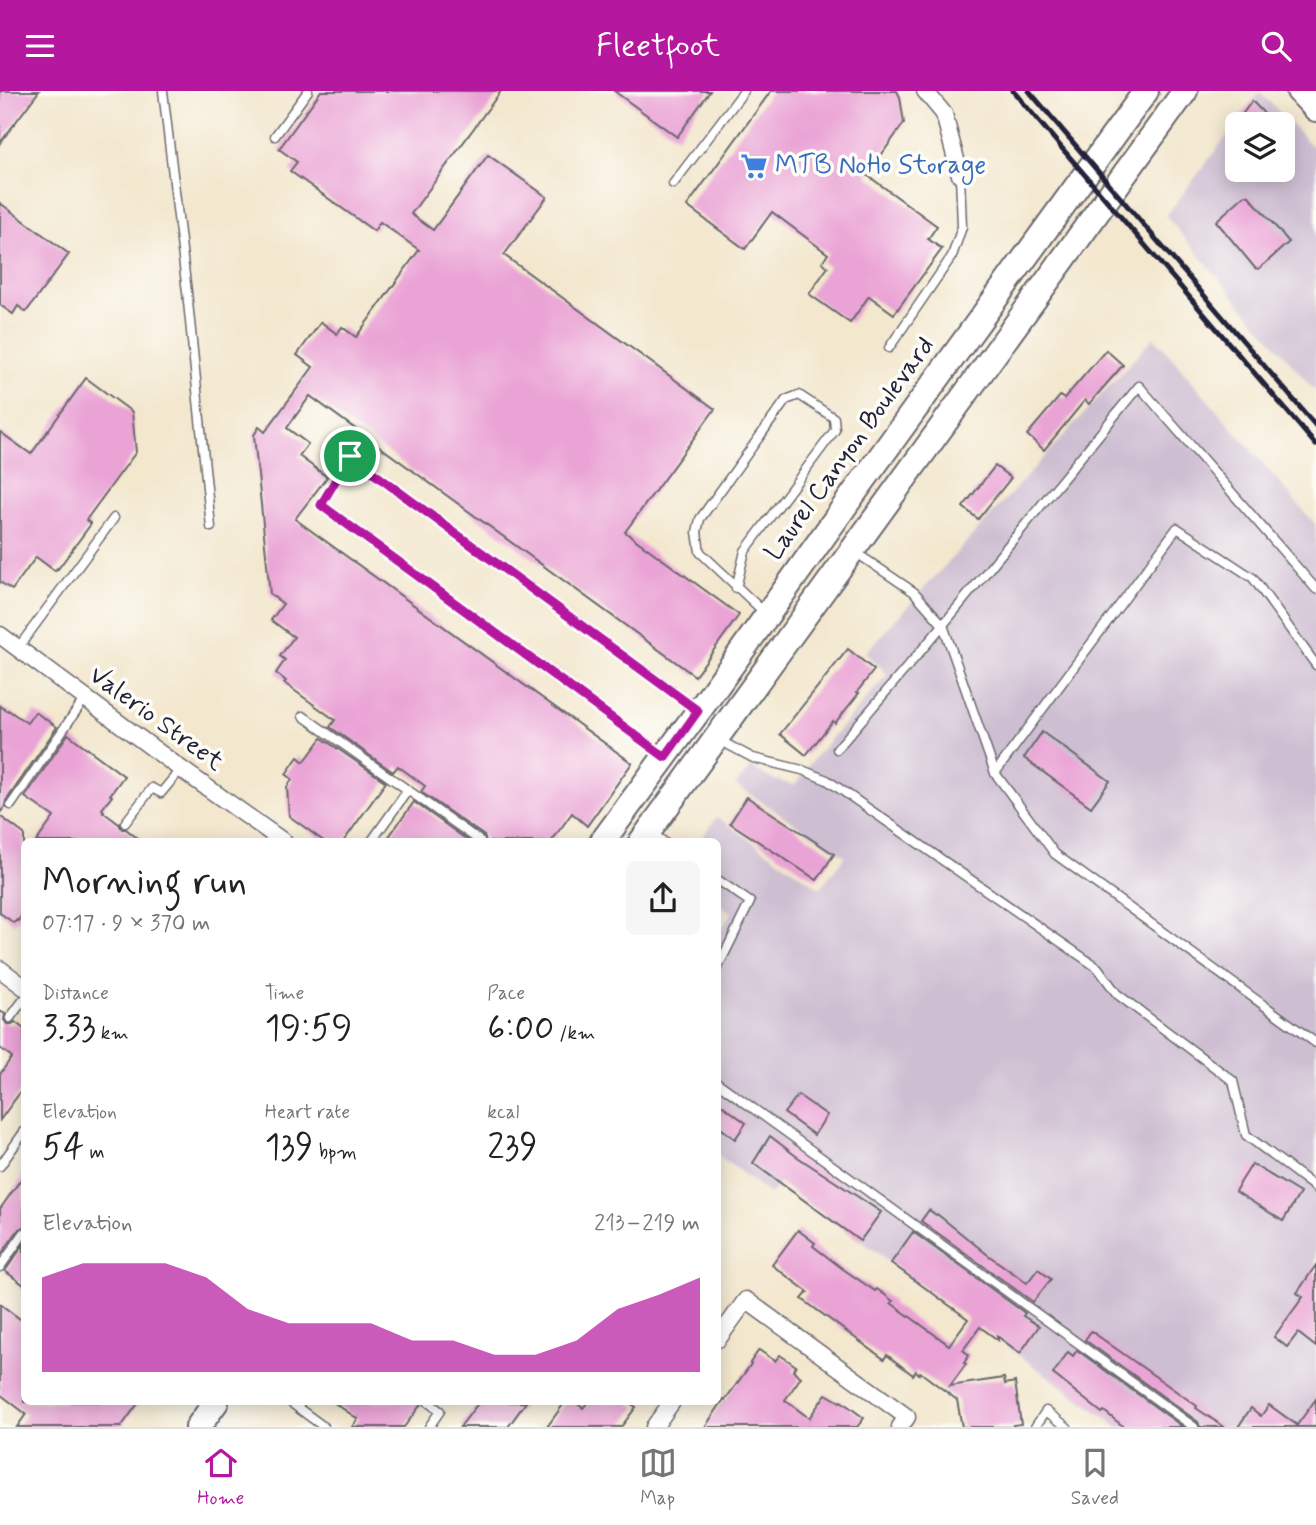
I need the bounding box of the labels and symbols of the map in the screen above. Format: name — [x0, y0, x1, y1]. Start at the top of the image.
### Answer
place label: MTB NoHo Storage — [775, 149, 986, 185]
supermarket icon: MTB NoHo Storage — [739, 151, 769, 181]
street label: Laurel Canyon Boulevard — [757, 330, 943, 568]
pin — [320, 426, 380, 486]
street label: Valerio Street — [82, 659, 230, 779]

